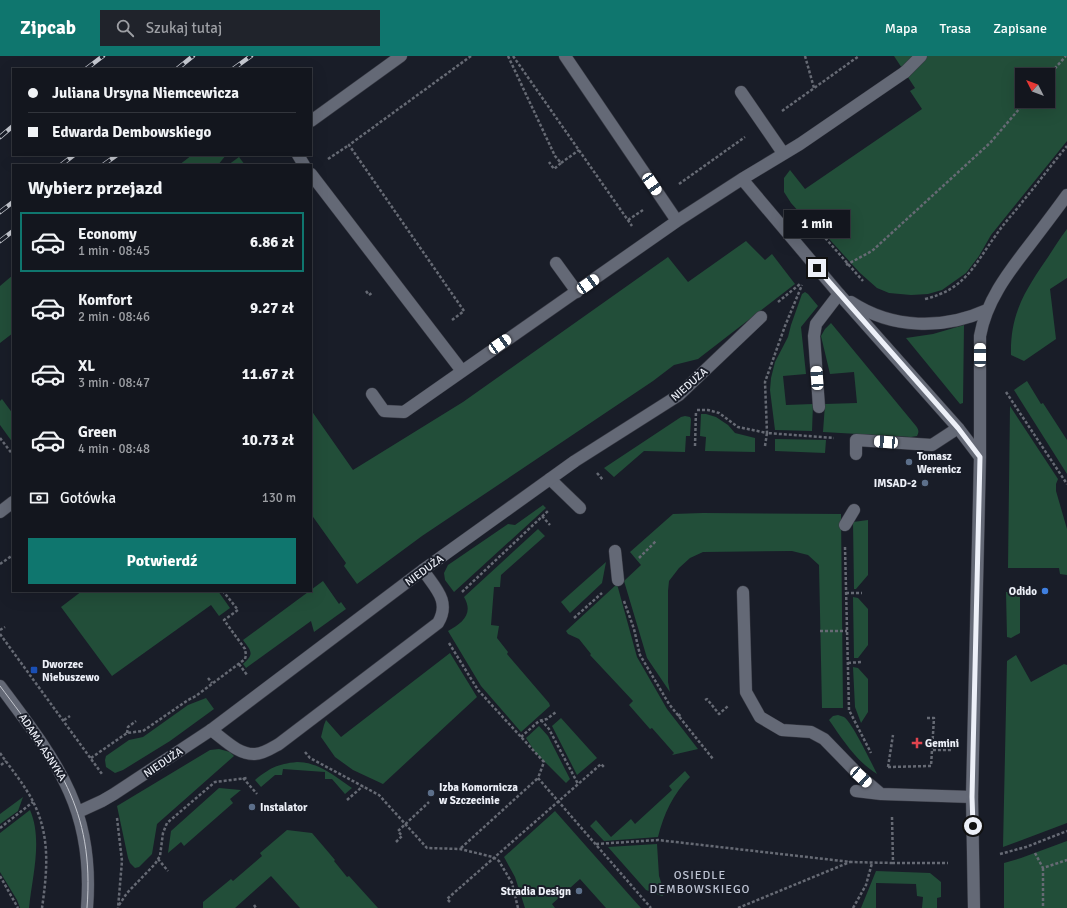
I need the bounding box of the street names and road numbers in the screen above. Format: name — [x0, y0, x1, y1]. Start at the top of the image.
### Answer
street label: NIEDUŻA — [668, 364, 710, 404]
street label: NIEDUŻA — [402, 551, 446, 589]
street label: ADAMA ASNYKA — [16, 711, 69, 784]
street label: NIEDUŻA — [141, 744, 185, 780]

